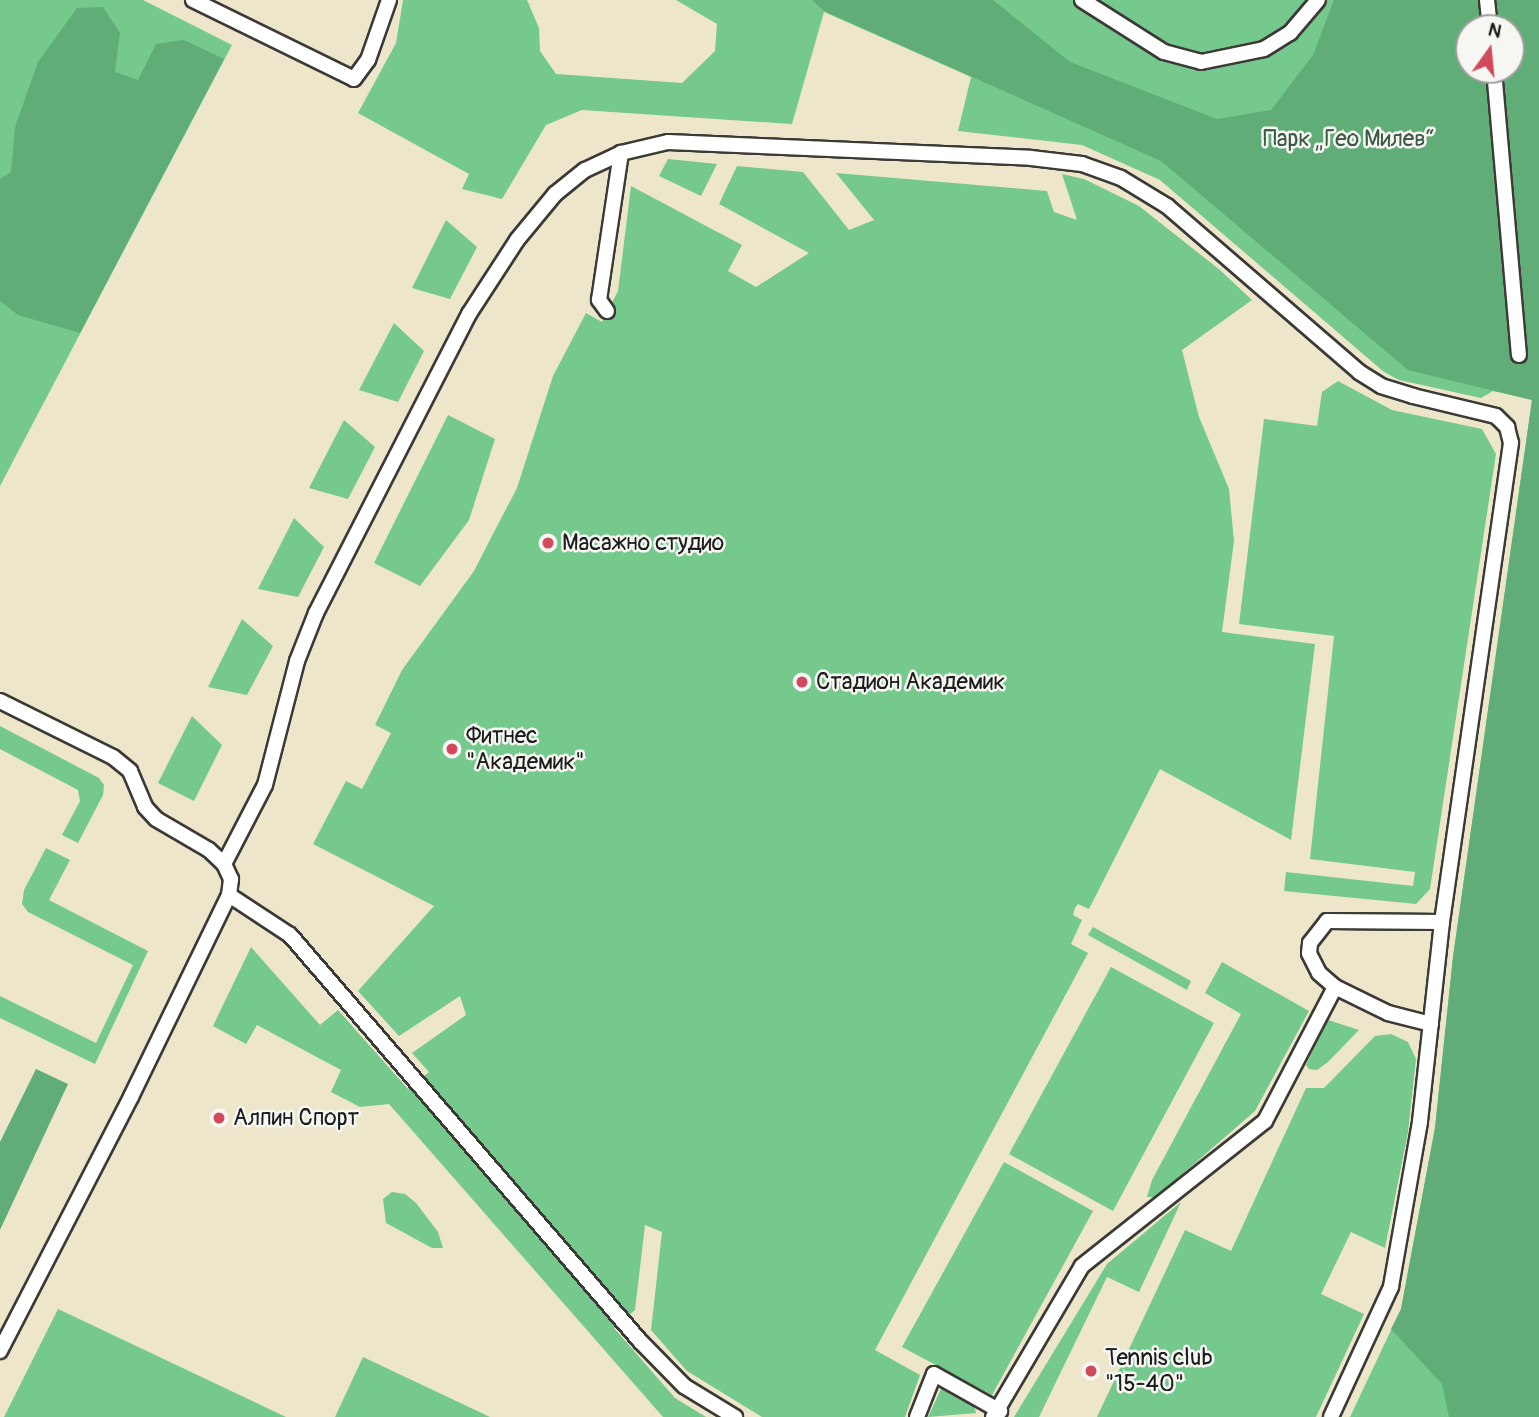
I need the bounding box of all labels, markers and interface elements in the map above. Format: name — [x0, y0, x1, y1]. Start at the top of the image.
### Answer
north arrow — [1455, 14, 1525, 84]
text: N — [1486, 17, 1504, 44]
park label: Парк „Гео Милев“ — [1263, 125, 1435, 153]
place label: Масажно студио — [562, 529, 724, 557]
marker: Масажно студио — [540, 535, 556, 551]
place label: Стадион Академик — [816, 668, 1005, 696]
marker: Стадион Академик — [794, 674, 810, 690]
place label: Фитнес "Академик" — [466, 722, 585, 776]
marker: Фитнес "Академик" — [444, 741, 460, 757]
place label: Алпин Спорт — [233, 1104, 359, 1132]
marker: Алпин Спорт — [211, 1110, 227, 1126]
place label: Tennis club "15-40" — [1105, 1344, 1213, 1398]
marker: Tennis club "15-40" — [1083, 1363, 1099, 1379]

